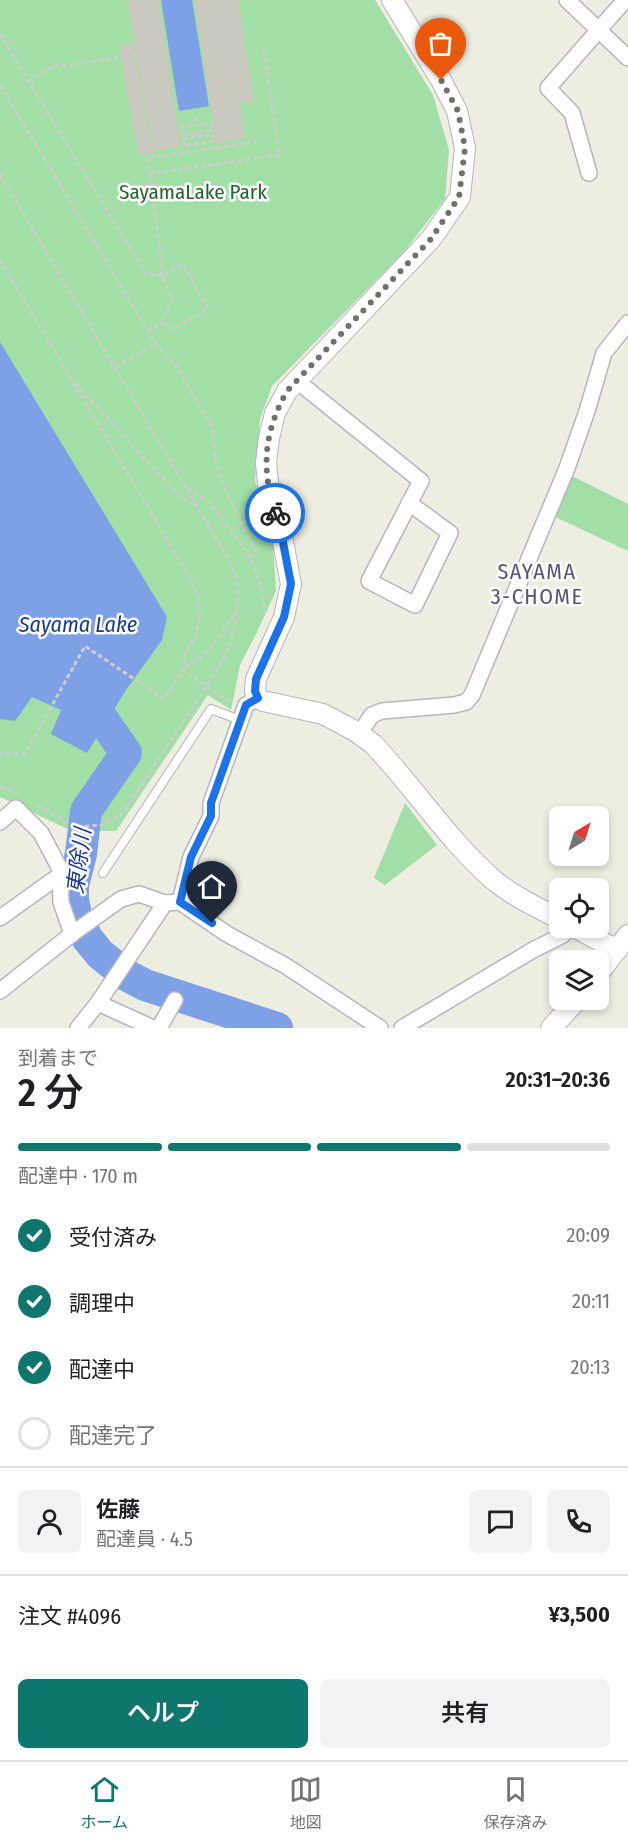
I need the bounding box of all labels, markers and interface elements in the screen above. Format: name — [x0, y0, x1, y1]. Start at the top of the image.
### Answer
pin — [415, 18, 466, 80]
icon: bag — [424, 27, 457, 60]
park label: SayamaLake Park — [119, 179, 267, 205]
courier — [245, 483, 305, 543]
icon: bike — [259, 497, 292, 530]
district label: SAYAMA 3-CHOME — [491, 558, 583, 610]
water label: Sayama Lake — [18, 611, 137, 638]
north arrow — [549, 806, 609, 866]
map controls — [549, 806, 609, 1010]
water label: 東除川 — [62, 825, 97, 895]
pin — [186, 861, 237, 923]
icon: home — [195, 870, 228, 903]
button: locate — [549, 878, 609, 938]
button: layers — [549, 950, 609, 1010]
text: 到着まで — [18, 1046, 98, 1070]
text: 20:31–20:36 — [506, 1066, 610, 1093]
text: 2 分 — [18, 1070, 83, 1116]
text: 配達中 · 170 m — [18, 1164, 138, 1188]
icon: check — [18, 1219, 51, 1252]
text: 20:09 — [567, 1223, 610, 1247]
text: 受付済み — [69, 1224, 157, 1251]
icon: check — [18, 1285, 51, 1318]
text: 20:11 — [572, 1289, 610, 1313]
text: 調理中 — [69, 1290, 135, 1317]
icon: check — [18, 1351, 51, 1384]
text: 20:13 — [571, 1355, 610, 1379]
text: 配達中 — [69, 1356, 135, 1383]
text: 配達完了 — [69, 1422, 157, 1449]
button: person — [18, 1490, 81, 1553]
button: chat — [469, 1490, 532, 1553]
button: phone — [547, 1490, 610, 1553]
text: 佐藤 — [96, 1496, 140, 1523]
text: 配達員 · 4.5 — [96, 1527, 193, 1551]
text: ¥3,500 — [548, 1601, 610, 1628]
text: 注文 #4096 — [18, 1603, 121, 1630]
button: ヘルプ — [18, 1679, 308, 1748]
button: 共有 — [320, 1679, 610, 1748]
tab: ホーム — [81, 1773, 128, 1833]
tab: 地図 — [289, 1773, 322, 1833]
tab: 保存済み — [483, 1773, 547, 1833]

